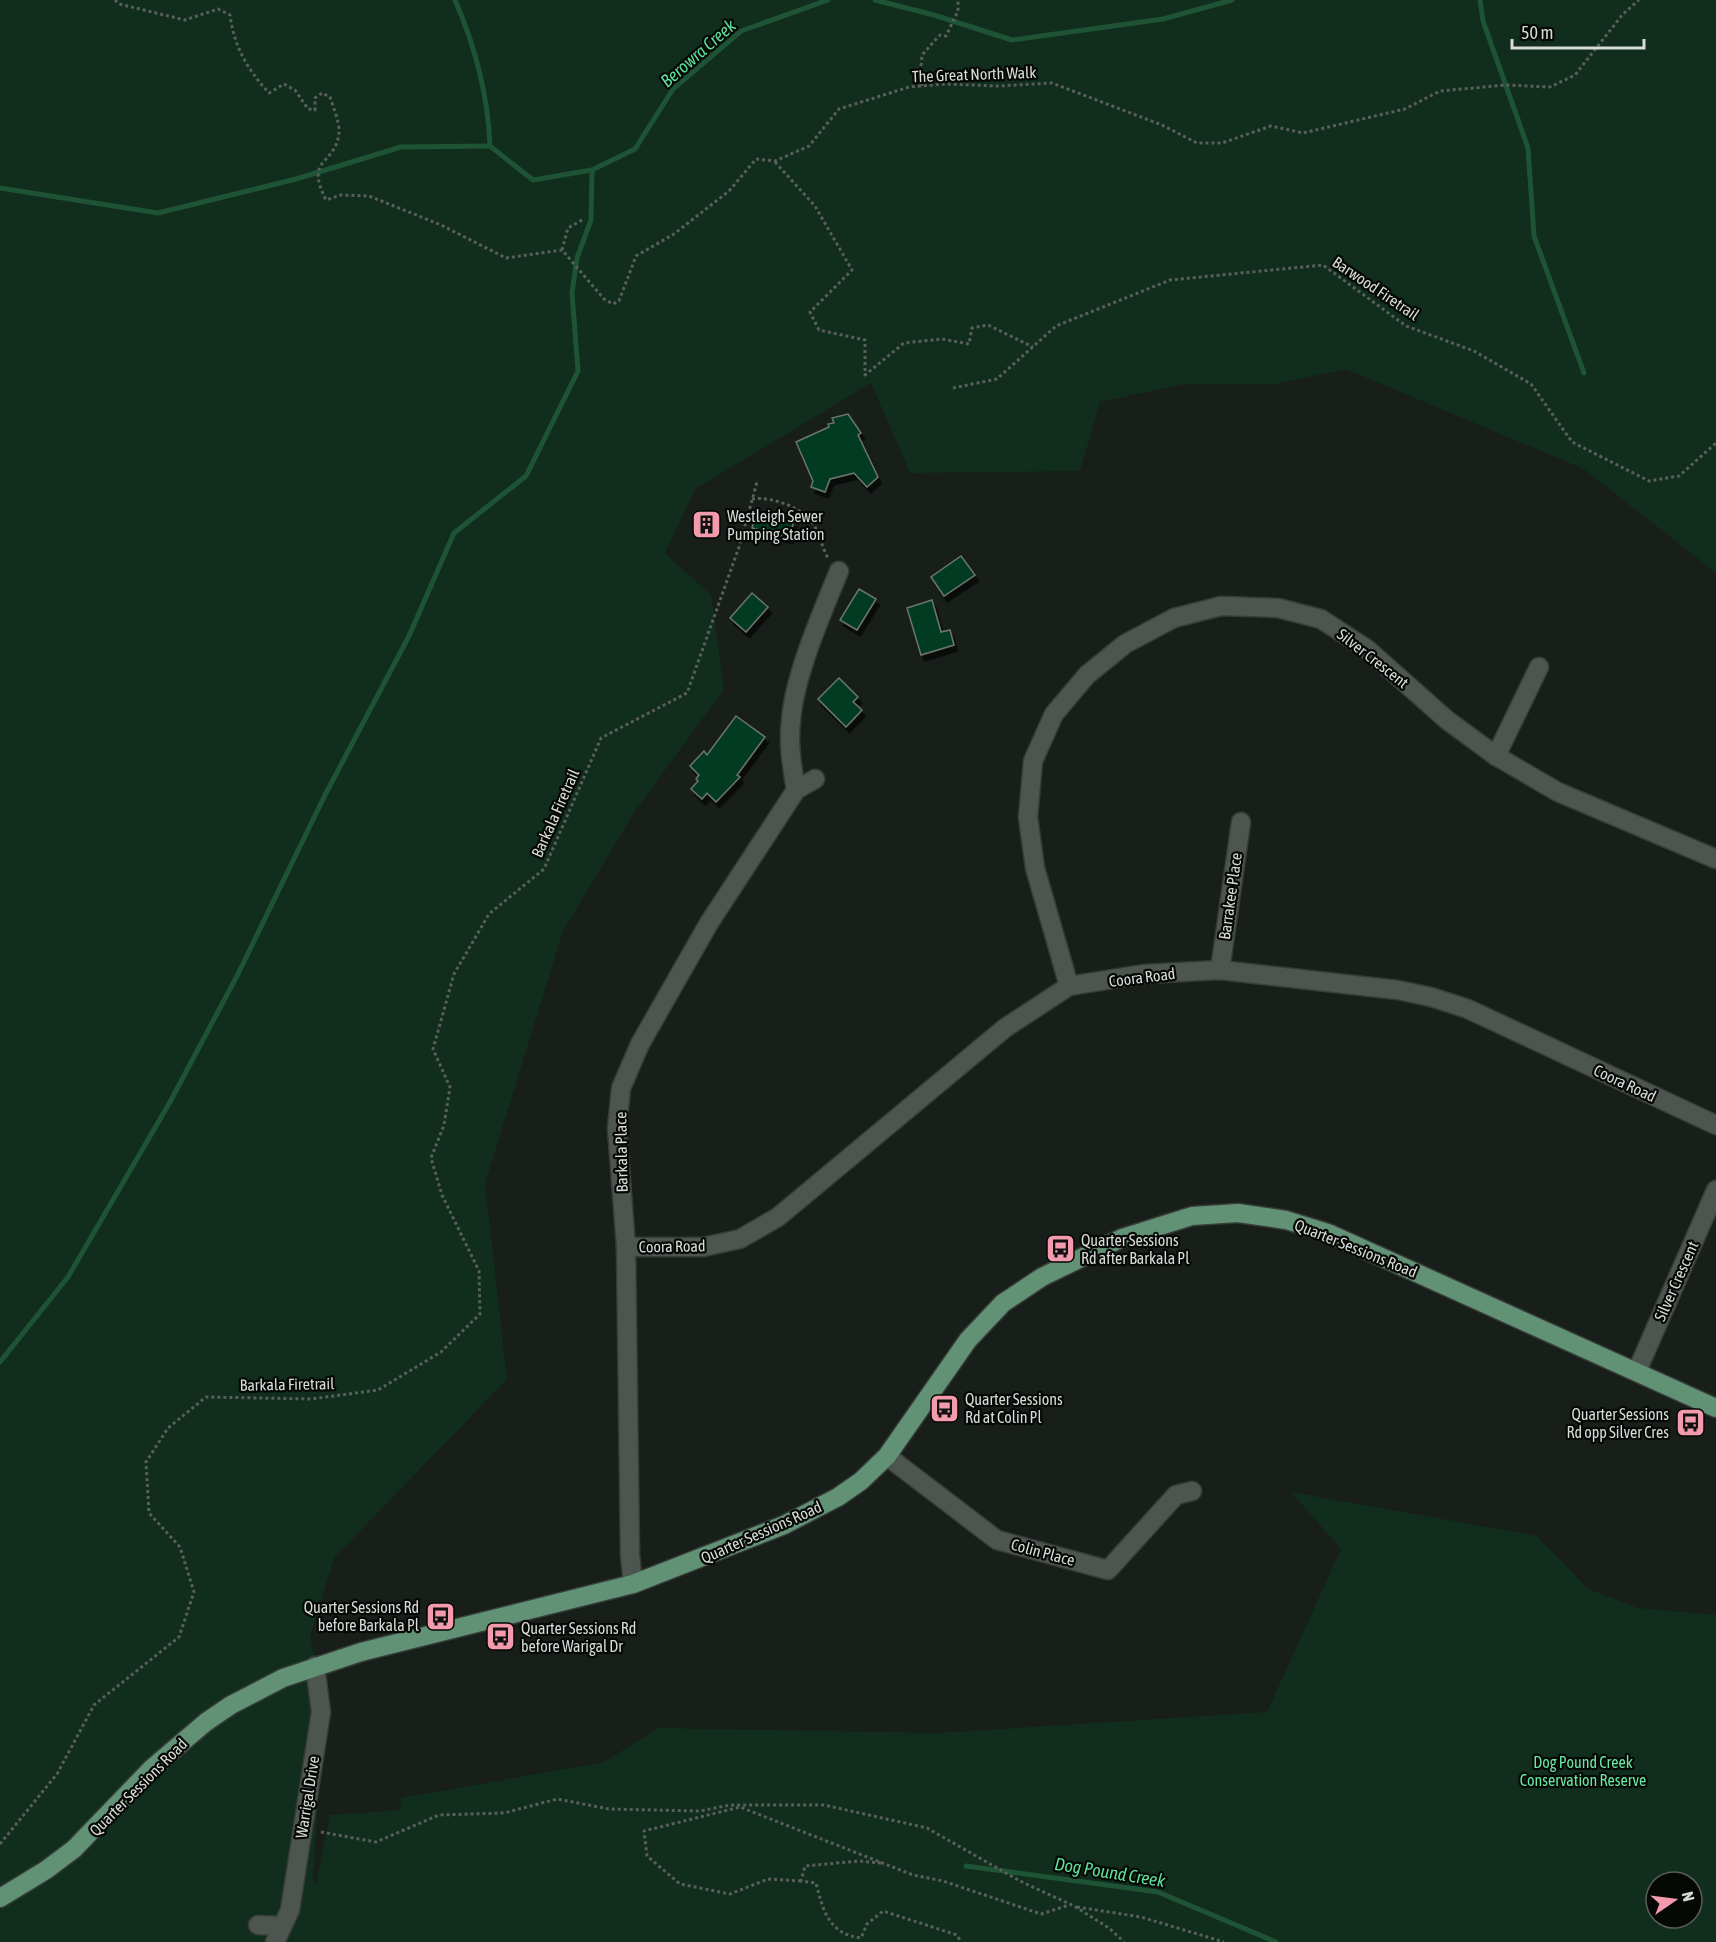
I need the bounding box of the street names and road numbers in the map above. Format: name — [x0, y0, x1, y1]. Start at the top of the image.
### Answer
street label: The Great North Walk — [911, 63, 1037, 85]
street label: Barwood Firetrail — [1329, 252, 1423, 324]
street label: Silver Crescent — [1334, 625, 1413, 692]
street label: Barkala Firetrail — [528, 765, 583, 860]
street label: Barrakee Place — [1215, 851, 1245, 941]
street label: Coora Road — [1108, 964, 1176, 990]
street label: Coora Road — [1591, 1061, 1659, 1105]
street label: Barkala Place — [611, 1111, 631, 1193]
street label: Quarter Sessions Road — [1292, 1215, 1420, 1281]
street label: Coora Road — [638, 1236, 706, 1256]
street label: Silver Crescent — [1650, 1238, 1702, 1324]
street label: Barkala Firetrail — [240, 1374, 335, 1394]
street label: Quarter Sessions Road — [698, 1497, 824, 1567]
street label: Colin Place — [1009, 1535, 1077, 1569]
street label: Quarter Sessions Road — [86, 1735, 190, 1839]
street label: Warrigal Drive — [292, 1755, 323, 1840]

